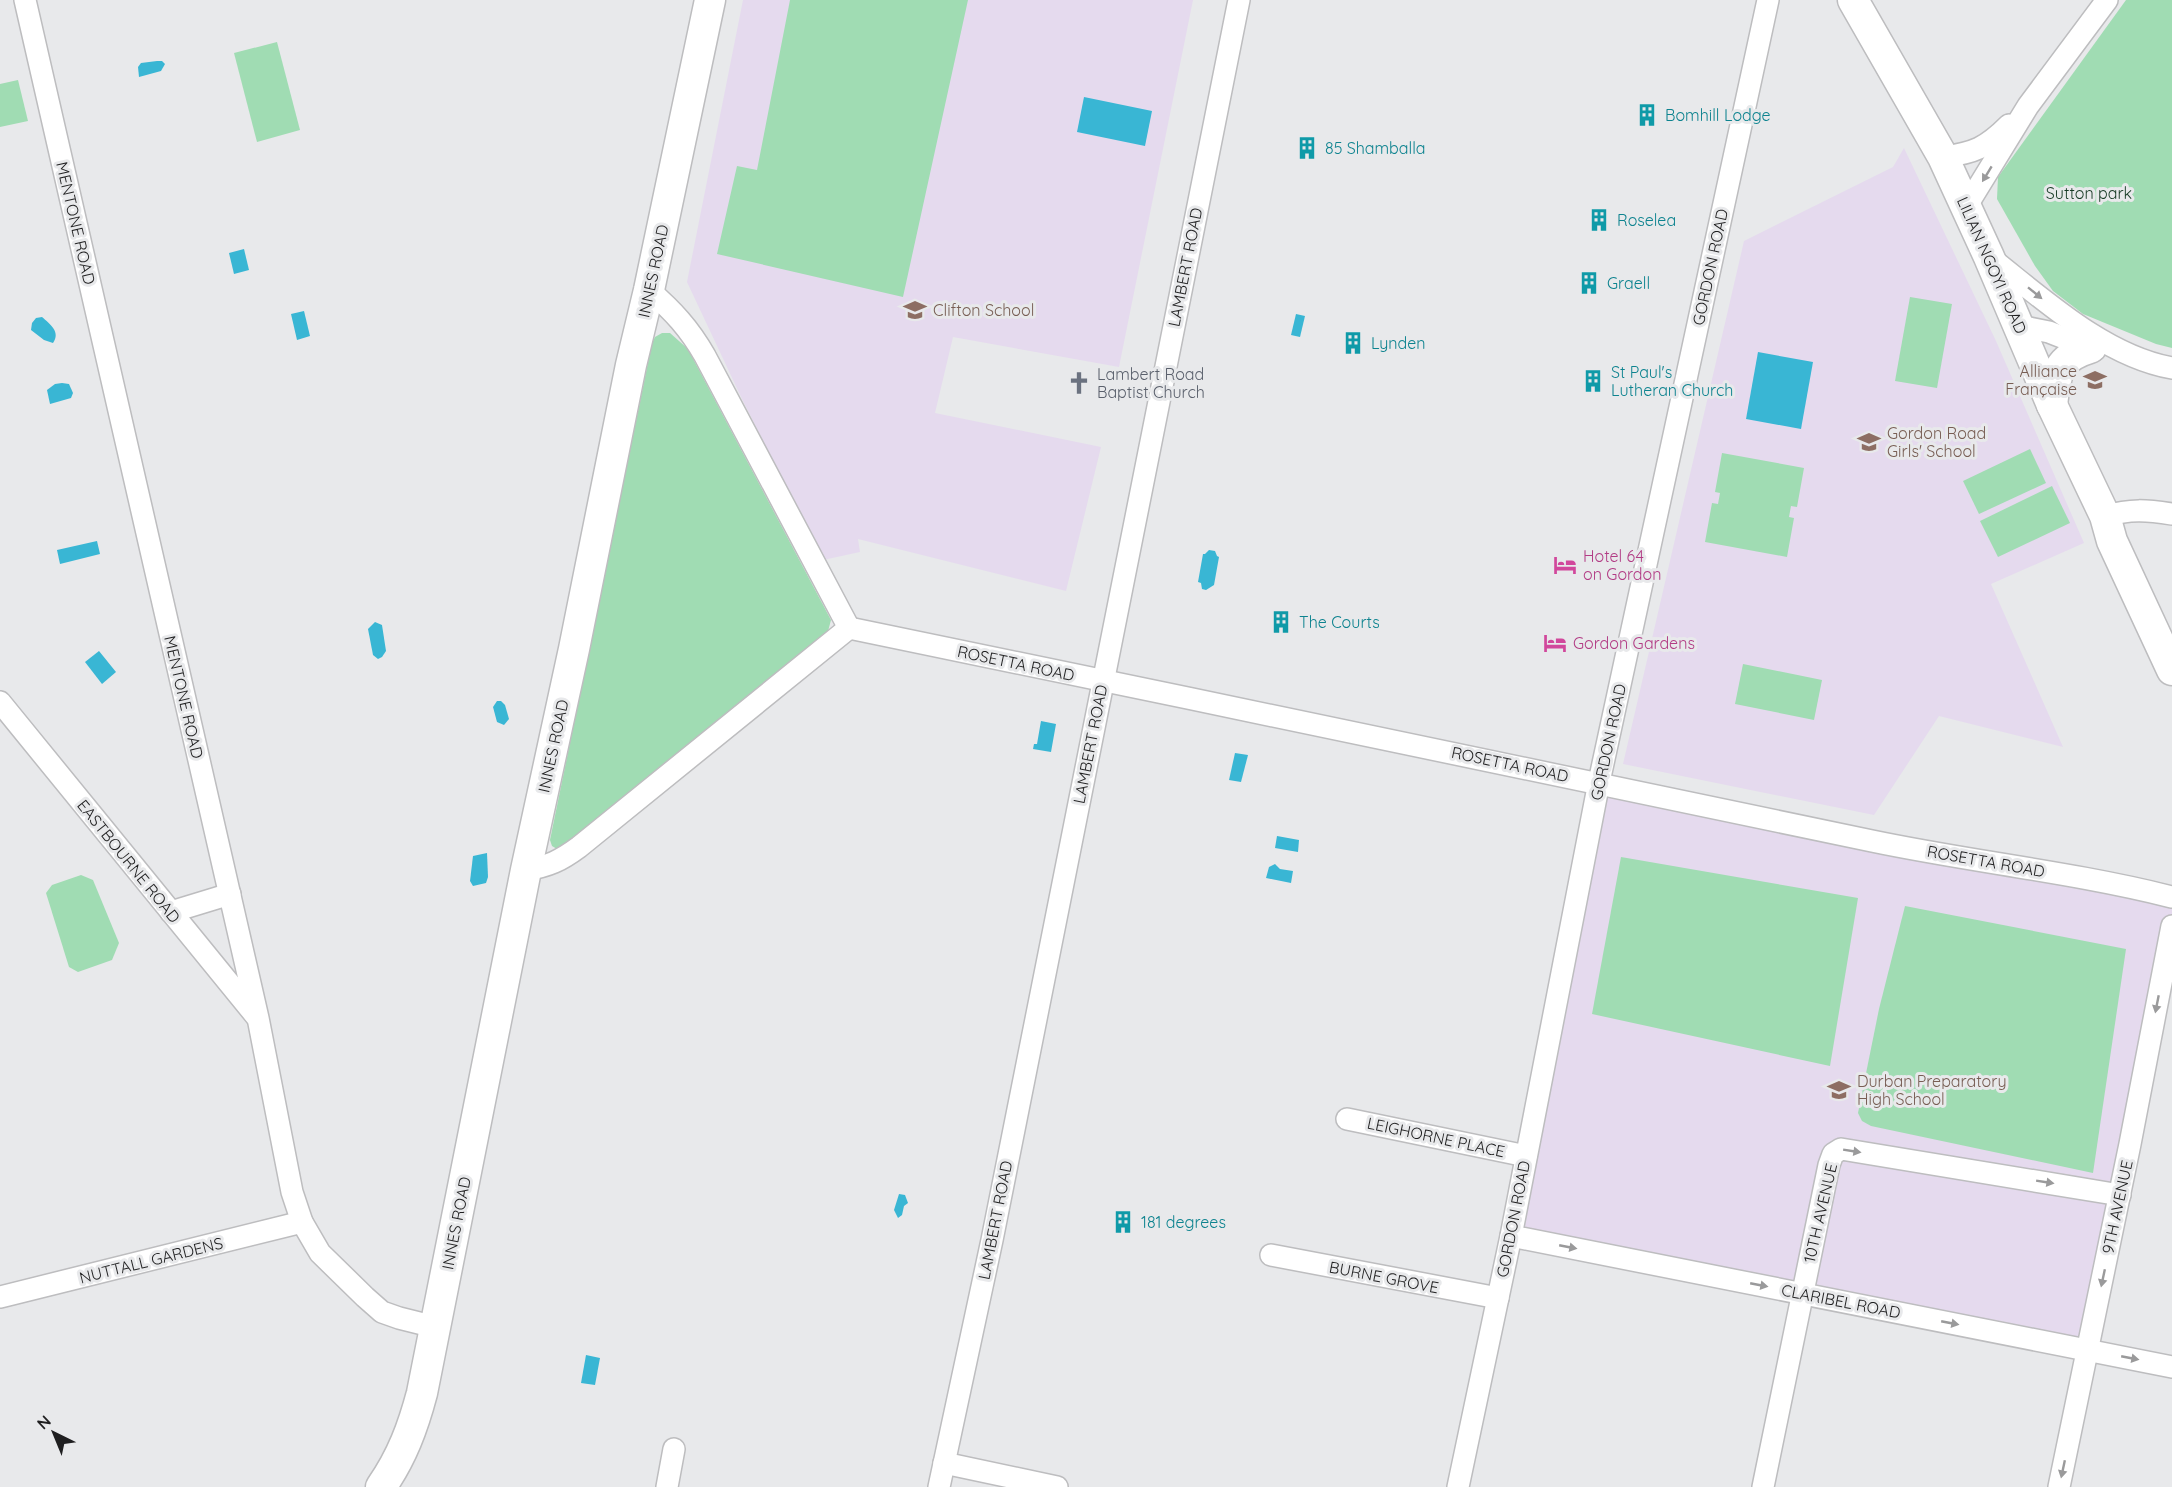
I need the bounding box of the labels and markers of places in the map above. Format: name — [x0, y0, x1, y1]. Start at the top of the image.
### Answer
building icon: Bomhill Lodge — [1634, 102, 1660, 128]
place label: Bomhill Lodge — [1665, 105, 1770, 125]
building icon: 85 Shamballa — [1294, 135, 1320, 161]
place label: 85 Shamballa — [1325, 138, 1426, 158]
building icon: Roselea — [1586, 207, 1612, 233]
place label: Roselea — [1617, 210, 1676, 230]
building icon: Graell — [1576, 270, 1602, 296]
place label: Graell — [1607, 273, 1650, 293]
school or university icon: Clifton School — [902, 297, 928, 323]
place label: Clifton School — [933, 300, 1034, 320]
building icon: Lynden — [1340, 330, 1366, 356]
place label: Lynden — [1371, 333, 1425, 353]
place label: Alliance Française — [2005, 361, 2077, 399]
place label: St Paul's Lutheran Church — [1611, 362, 1733, 400]
place label: Lambert Road Baptist Church — [1097, 364, 1205, 402]
school or university icon: Alliance Française — [2082, 367, 2108, 393]
building icon: St Paul's Lutheran Church — [1580, 368, 1606, 394]
church icon: Lambert Road Baptist Church — [1066, 370, 1092, 396]
place label: Gordon Road Girls' School — [1887, 423, 1986, 461]
school or university icon: Gordon Road Girls' School — [1856, 429, 1882, 455]
place label: Hotel 64 on Gordon — [1583, 546, 1661, 584]
hotel icon: Hotel 64 on Gordon — [1552, 552, 1578, 578]
building icon: The Courts — [1268, 609, 1294, 635]
place label: The Courts — [1299, 612, 1380, 632]
hotel icon: Gordon Gardens — [1542, 630, 1568, 656]
place label: Gordon Gardens — [1573, 633, 1695, 653]
place label: Durban Preparatory High School — [1857, 1071, 2006, 1109]
school or university icon: Durban Preparatory High School — [1826, 1077, 1852, 1103]
building icon: 181 degrees — [1110, 1209, 1136, 1235]
place label: 181 degrees — [1141, 1212, 1226, 1232]

